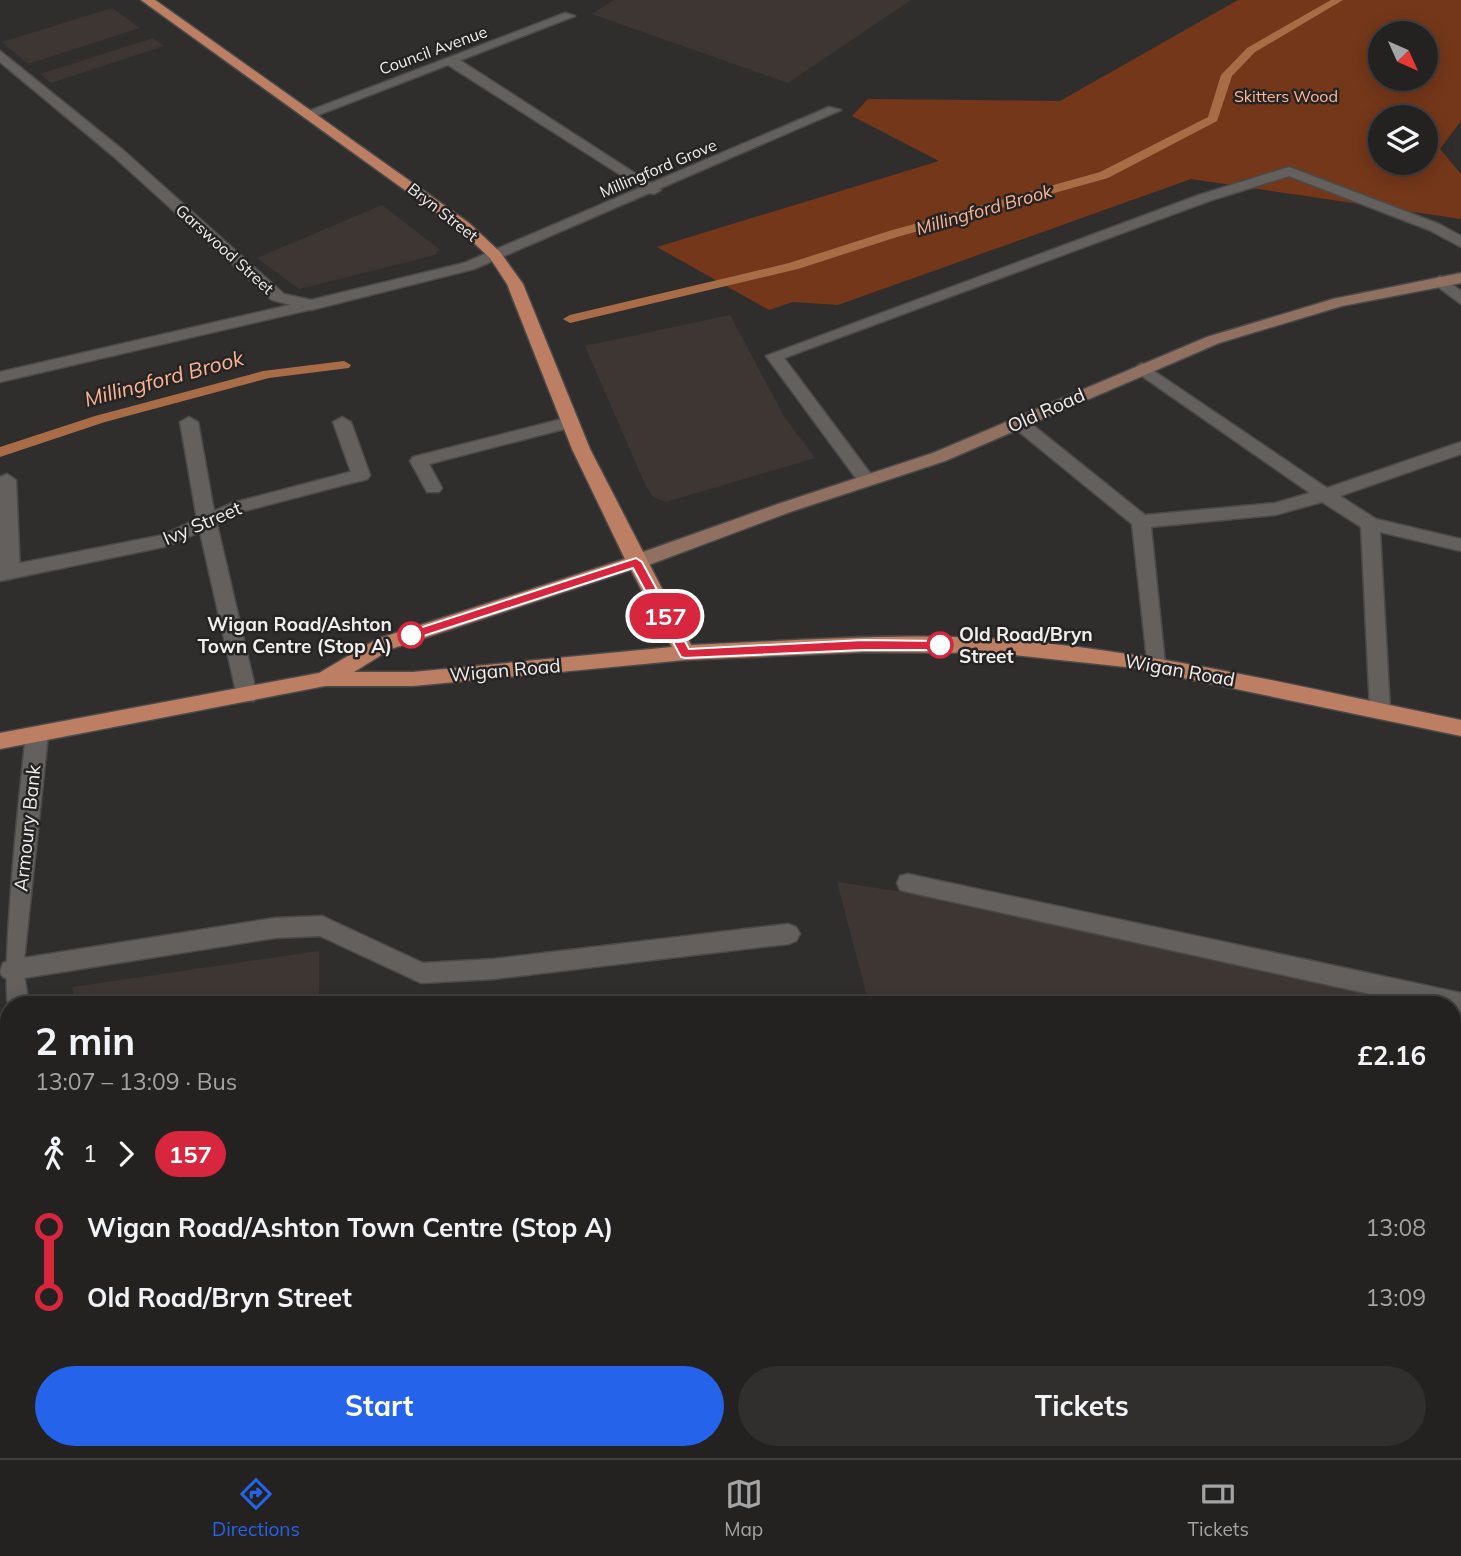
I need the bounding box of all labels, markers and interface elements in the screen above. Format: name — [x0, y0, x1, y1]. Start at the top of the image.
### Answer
street label: Council Avenue — [376, 21, 490, 79]
north arrow — [1368, 21, 1438, 91]
map controls — [1368, 21, 1438, 175]
park label: Skitters Wood — [1234, 86, 1338, 106]
button: layers — [1368, 105, 1438, 175]
street label: Millingford Grove — [596, 134, 720, 202]
street label: Bryn Street — [404, 178, 482, 246]
water label: Millingford Brook — [913, 179, 1055, 240]
street label: Garswood Street — [172, 200, 278, 298]
water label: Millingford Brook — [81, 344, 247, 412]
street label: Old Road — [1004, 382, 1088, 438]
street label: Ivy Street — [159, 496, 245, 550]
line badge: 157 — [625, 593, 705, 639]
text: 157 — [643, 601, 687, 631]
place label: Wigan Road/Ashton Town Centre (Stop A) — [198, 612, 392, 658]
marker: Wigan Road/Ashton Town Centre (Stop A) — [398, 622, 424, 648]
place label: Old Road/Bryn Street — [959, 622, 1093, 668]
marker: Old Road/Bryn Street — [927, 632, 953, 658]
street label: Wigan Road — [1123, 649, 1237, 691]
street label: Wigan Road — [449, 653, 561, 687]
street label: Armoury Bank — [8, 763, 46, 892]
text: 2 min — [35, 1017, 135, 1065]
text: £2.16 — [1357, 1039, 1426, 1072]
text: 13:07 – 13:09 · Bus — [35, 1067, 237, 1096]
icon: walk — [35, 1135, 73, 1173]
icon: forward — [107, 1135, 145, 1173]
text: 1 — [83, 1139, 97, 1168]
text: 157 — [169, 1139, 212, 1169]
text: Wigan Road/Ashton Town Centre (Stop A) — [87, 1211, 613, 1244]
text: 13:08 — [1366, 1213, 1426, 1242]
text: Old Road/Bryn Street — [87, 1281, 352, 1314]
text: 13:09 — [1366, 1283, 1426, 1312]
button: Start — [35, 1366, 724, 1446]
button: Tickets — [738, 1366, 1426, 1446]
tab: Directions — [212, 1475, 300, 1541]
tab: Map — [724, 1475, 763, 1541]
tab: Tickets — [1188, 1475, 1249, 1541]

